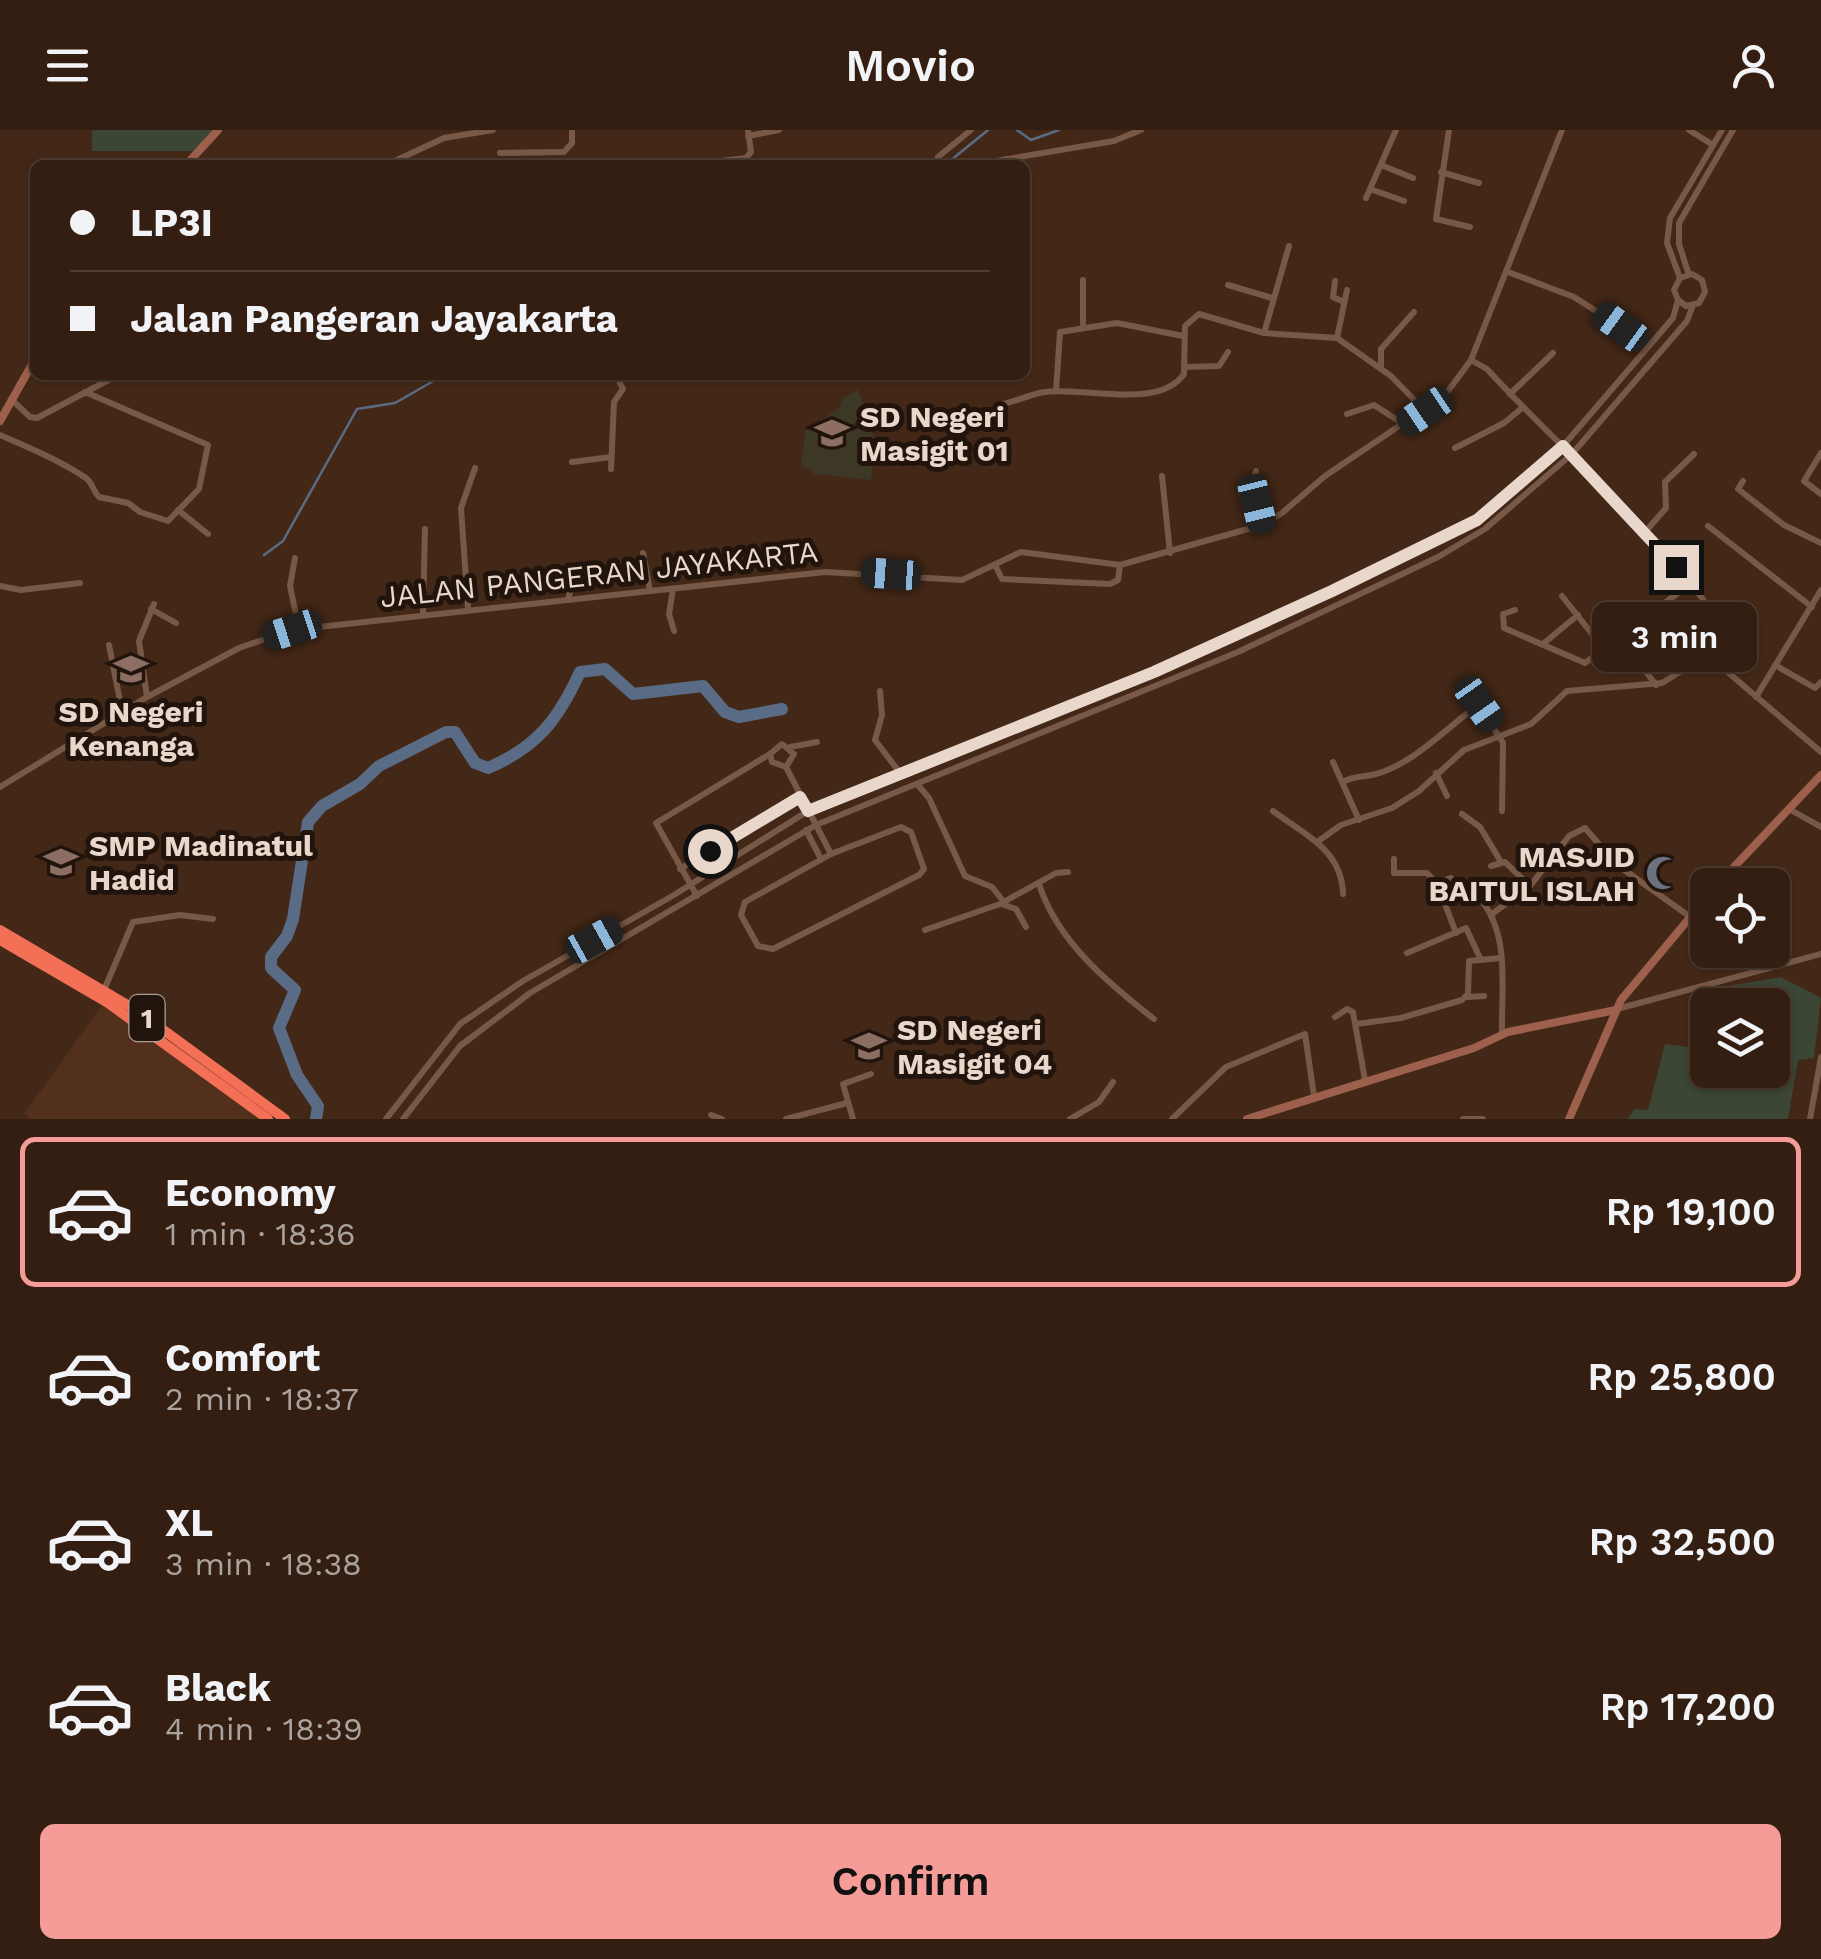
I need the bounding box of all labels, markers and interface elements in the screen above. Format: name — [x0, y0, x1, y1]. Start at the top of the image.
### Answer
icon: menu — [40, 38, 95, 93]
icon: person — [1726, 38, 1781, 93]
text: Movio — [845, 39, 976, 92]
text: LP3I — [130, 201, 213, 245]
text: Jalan Pangeran Jayakarta — [130, 297, 618, 341]
car — [1588, 297, 1654, 357]
car — [1392, 382, 1458, 440]
place label: SD Negeri Masigit 01 — [860, 399, 1009, 468]
school or university icon: SD Negeri Masigit 01 — [813, 414, 851, 452]
car — [1235, 471, 1279, 537]
street label: JALAN PANGERAN JAYAKARTA — [378, 534, 820, 614]
route end — [1654, 545, 1699, 590]
car — [860, 557, 922, 591]
callout: 3 min — [1594, 602, 1758, 672]
car — [259, 606, 325, 654]
text: 3 min — [1631, 618, 1718, 656]
school or university icon: SD Negeri Kenanga — [112, 650, 150, 688]
car — [1450, 671, 1508, 737]
place label: SD Negeri Kenanga — [59, 694, 203, 763]
place label: SMP Madinatul Hadid — [89, 828, 313, 897]
route start — [688, 829, 733, 874]
place label: MASJID BAITUL ISLAH — [1428, 839, 1635, 908]
school or university icon: SMP Madinatul Hadid — [42, 843, 80, 881]
mosque icon: MASJID BAITUL ISLAH — [1644, 854, 1682, 892]
map controls — [1690, 868, 1790, 1088]
button: locate — [1690, 868, 1790, 968]
car — [560, 912, 628, 968]
button: layers — [1690, 988, 1790, 1088]
road number: 1 — [130, 995, 164, 1041]
place label: SD Negeri Masigit 04 — [897, 1012, 1052, 1081]
school or university icon: SD Negeri Masigit 04 — [850, 1027, 888, 1065]
icon: car — [45, 1167, 135, 1257]
text: Economy — [165, 1171, 336, 1215]
text: Rp 19,100 — [1606, 1190, 1776, 1234]
text: 1 min · 18:36 — [165, 1215, 355, 1253]
icon: car — [45, 1332, 135, 1422]
text: Comfort — [165, 1336, 320, 1380]
text: Rp 25,800 — [1588, 1355, 1776, 1399]
text: 2 min · 18:37 — [165, 1380, 359, 1418]
icon: car — [45, 1497, 135, 1587]
text: XL — [165, 1501, 213, 1545]
text: Rp 32,500 — [1589, 1520, 1776, 1564]
text: 3 min · 18:38 — [165, 1545, 362, 1583]
icon: car — [45, 1662, 135, 1752]
text: Black — [165, 1666, 271, 1710]
text: Rp 17,200 — [1600, 1685, 1776, 1729]
text: 4 min · 18:39 — [165, 1710, 363, 1748]
button: Confirm — [40, 1824, 1781, 1939]

